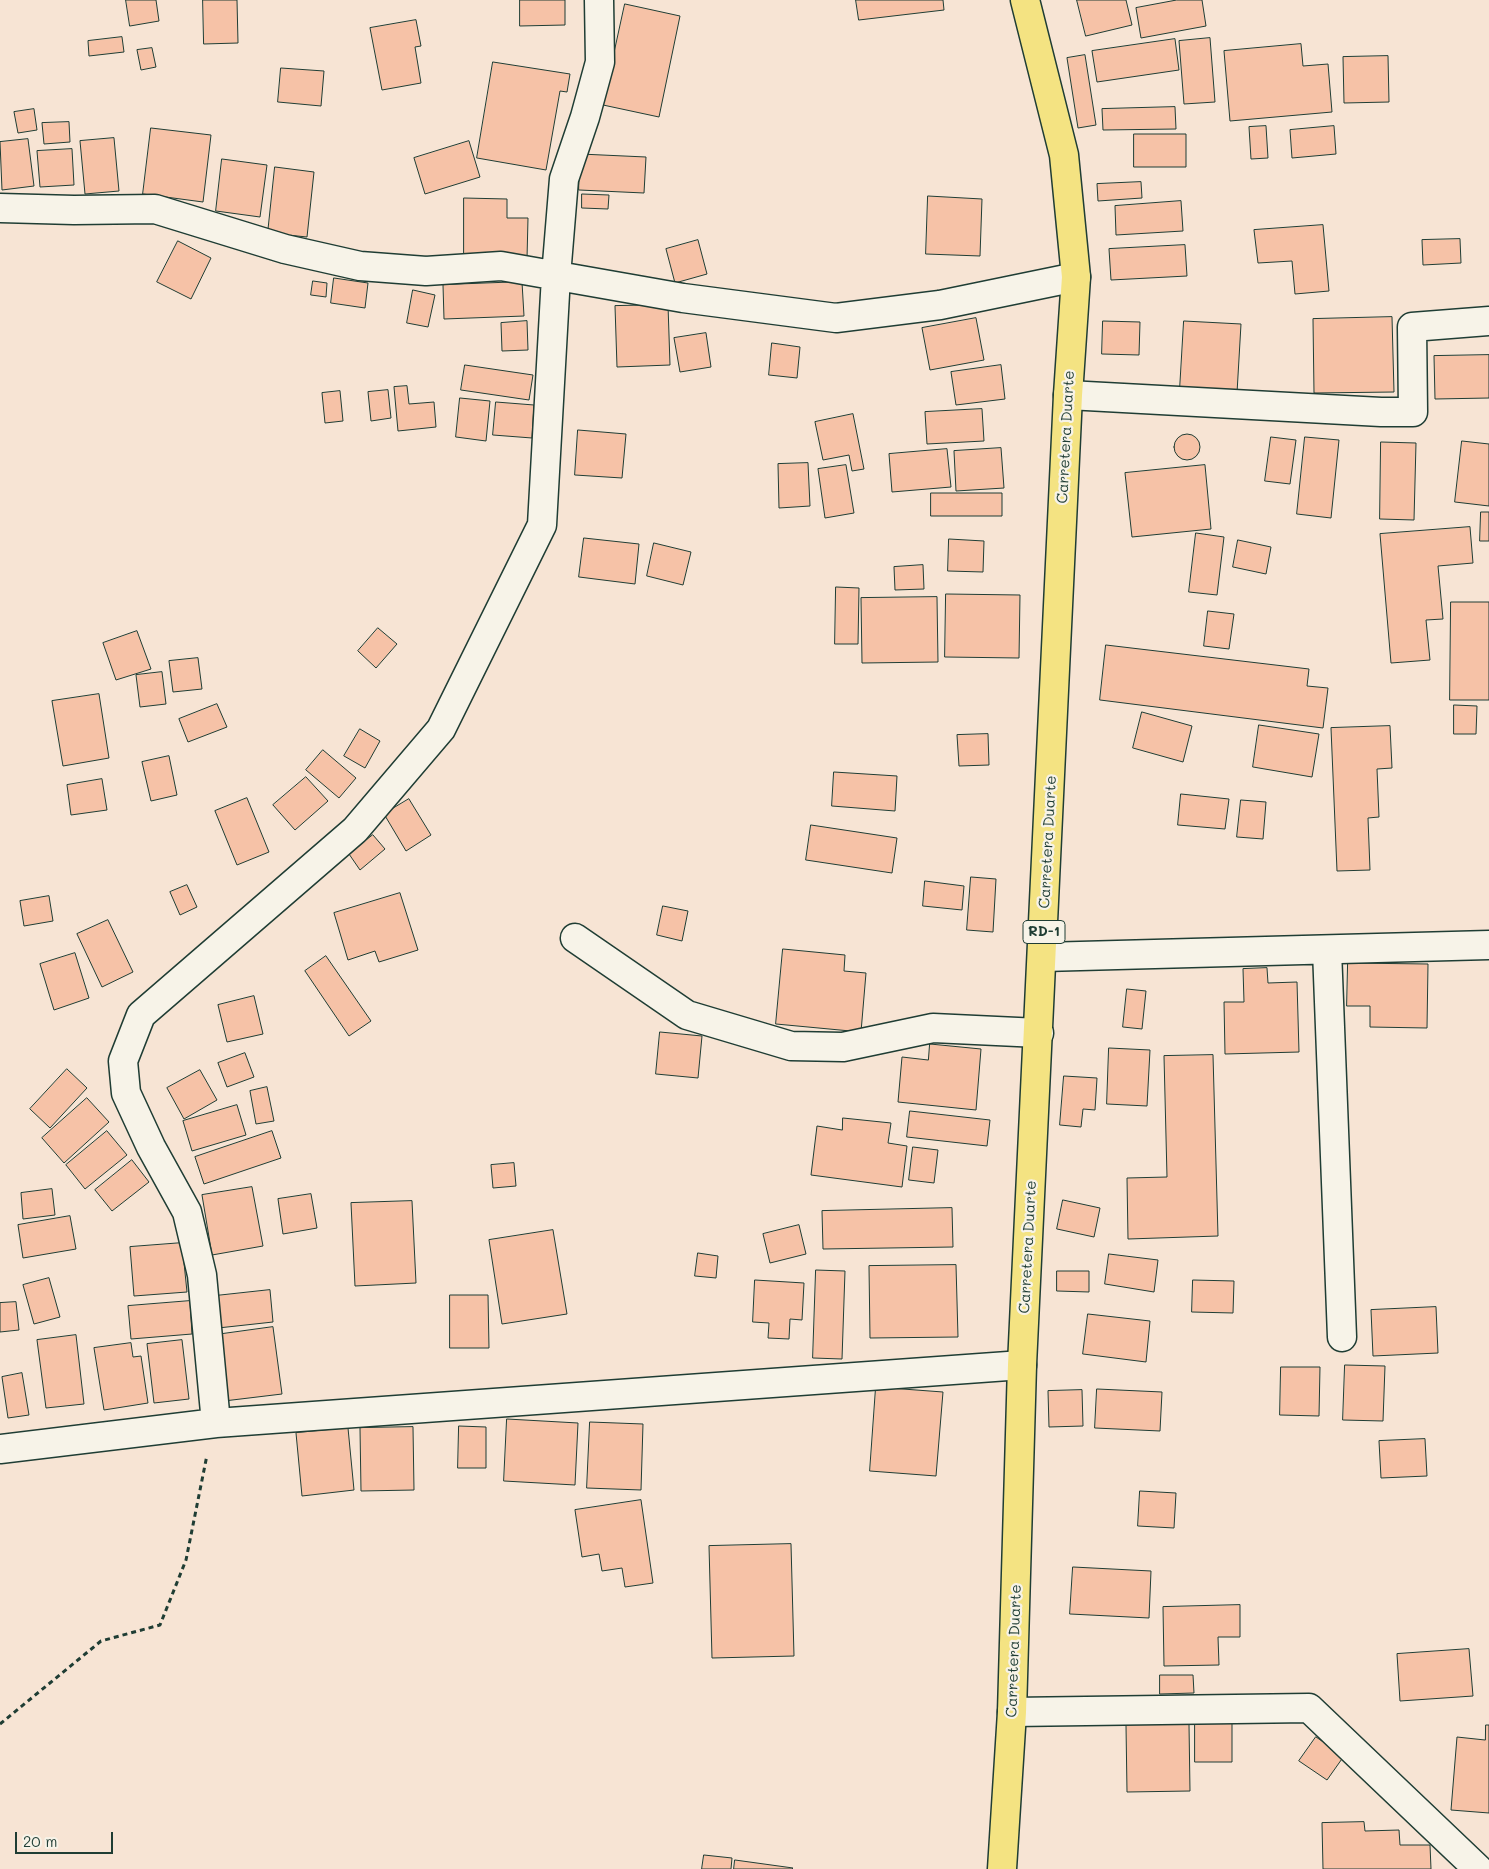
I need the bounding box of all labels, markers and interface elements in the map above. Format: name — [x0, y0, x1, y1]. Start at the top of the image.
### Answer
street label: Carretera Duarte — [1054, 370, 1078, 504]
street label: Carretera Duarte — [1036, 775, 1060, 909]
road number: RD-1 — [1023, 920, 1065, 944]
street label: Carretera Duarte — [1016, 1180, 1040, 1314]
street label: Carretera Duarte — [1003, 1584, 1025, 1718]
scale bar — [18, 1822, 115, 1854]
text: 20 m — [23, 1831, 57, 1851]

